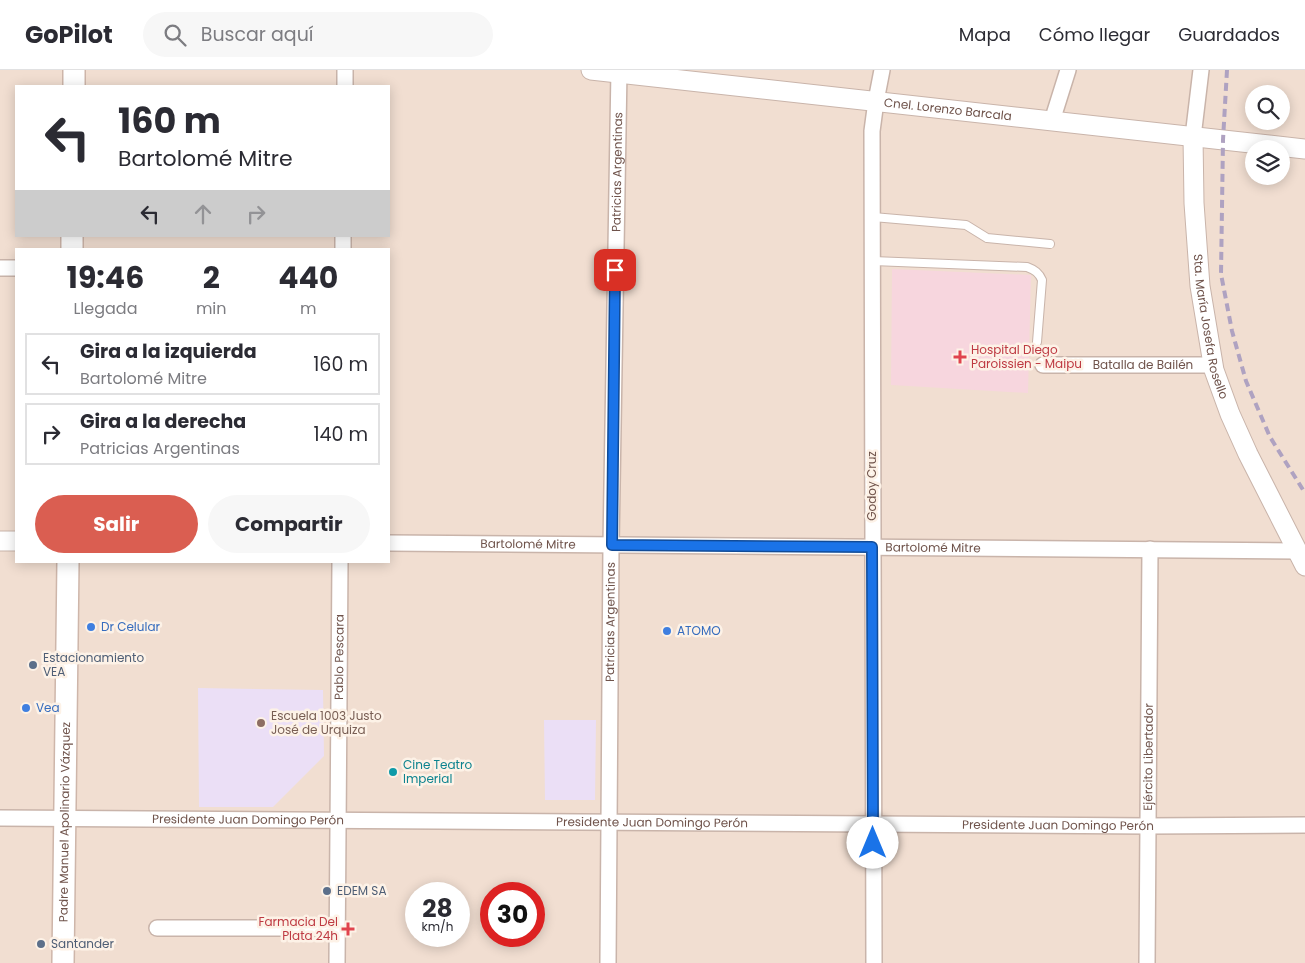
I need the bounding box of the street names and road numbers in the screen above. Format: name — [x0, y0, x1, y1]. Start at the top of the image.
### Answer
street label: Cnel. Lorenzo Barcala — [883, 93, 1013, 124]
street label: Patricias Argentinas — [607, 112, 626, 232]
street label: Sta. María Josefa Rosello — [1190, 253, 1233, 402]
street label: Batalla de Bailén — [1093, 356, 1193, 373]
street label: Godoy Cruz — [863, 451, 880, 521]
street label: Bartolomé Mitre — [480, 535, 576, 553]
street label: Bartolomé Mitre — [885, 538, 981, 556]
street label: Patricias Argentinas — [601, 562, 619, 682]
street label: Pablo Pescara — [330, 614, 348, 700]
street label: Ejército Libertador — [1139, 703, 1157, 811]
street label: Padre Manuel Apolinario Vázquez — [55, 722, 74, 922]
street label: Presidente Juan Domingo Perón — [152, 810, 344, 828]
street label: Presidente Juan Domingo Perón — [556, 813, 748, 831]
street label: Presidente Juan Domingo Perón — [962, 816, 1154, 834]

